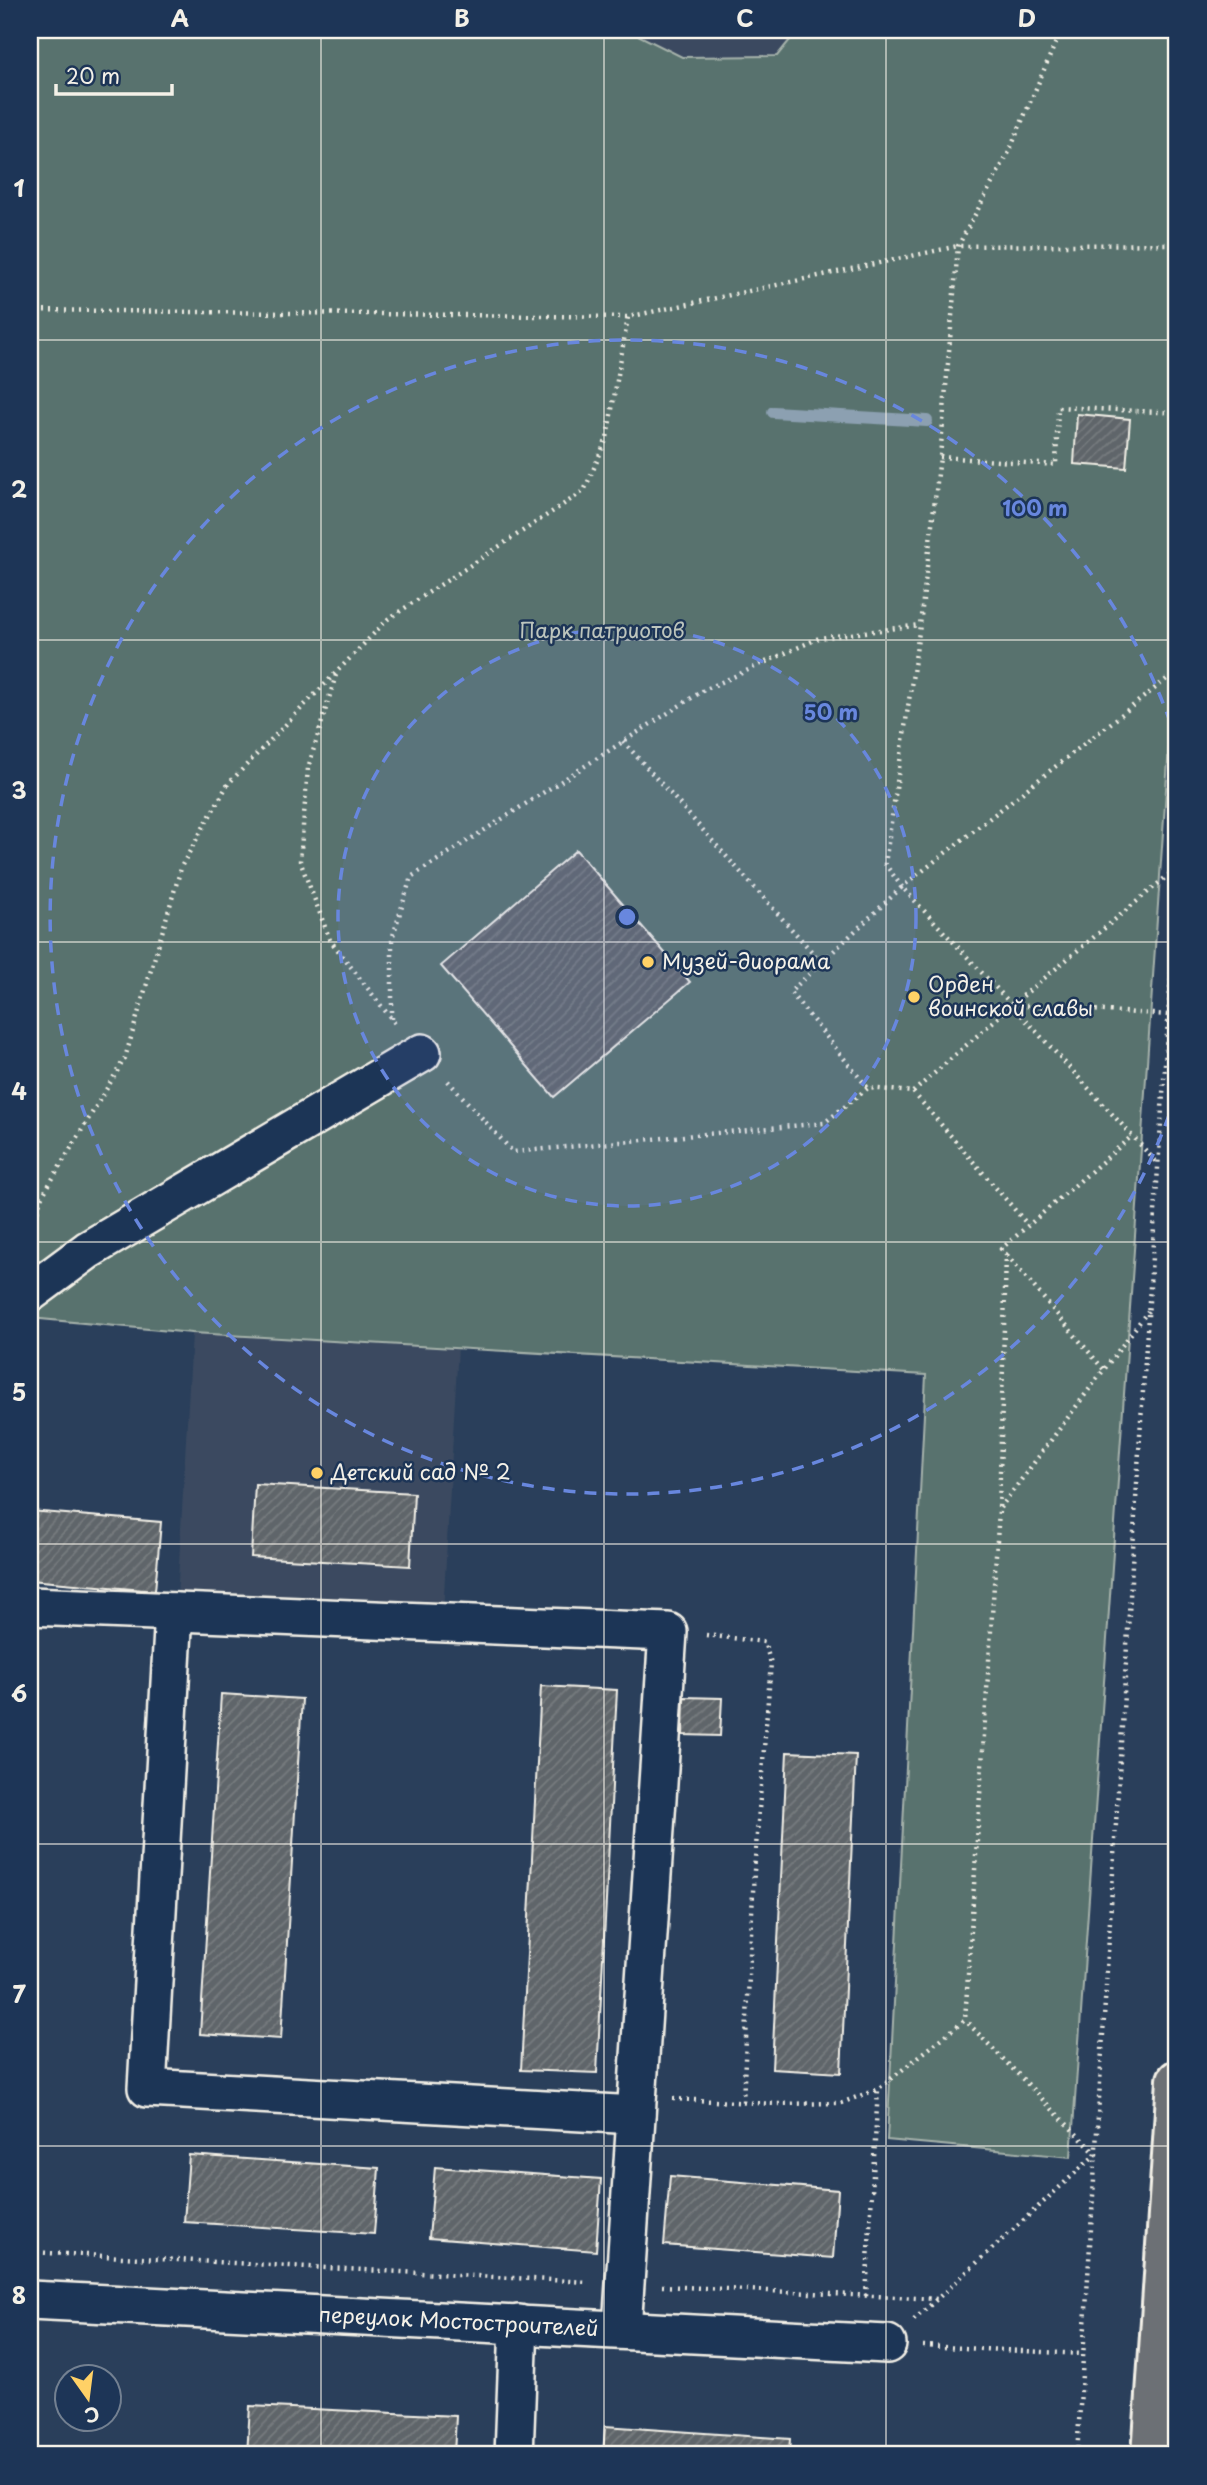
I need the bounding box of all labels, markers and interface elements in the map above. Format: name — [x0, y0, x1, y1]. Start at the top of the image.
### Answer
text: A — [171, 0, 189, 35]
text: B — [454, 0, 470, 35]
text: C — [736, 0, 754, 35]
text: D — [1018, 0, 1036, 35]
scale bar — [56, 52, 172, 96]
text: 20 m — [66, 59, 120, 91]
text: 1 — [14, 170, 25, 205]
text: 2 — [11, 471, 27, 506]
text: 100 m — [1002, 491, 1068, 523]
park label: Парк патриотов — [519, 613, 685, 645]
text: 50 m — [804, 695, 858, 727]
text: 3 — [11, 772, 27, 807]
centre of rings — [615, 905, 639, 929]
place label: Музей-диорама — [662, 944, 831, 976]
marker: Музей-диорама — [640, 954, 656, 970]
place label: Орден воинской славы — [928, 967, 1093, 1023]
marker: Орден воинской славы — [906, 989, 922, 1005]
text: 4 — [11, 1073, 27, 1108]
text: 5 — [12, 1374, 26, 1409]
place label: Детский сад № 2 — [330, 1455, 511, 1487]
marker: Детский сад № 2 — [309, 1465, 325, 1481]
text: 6 — [11, 1675, 27, 1710]
text: 7 — [12, 1976, 26, 2011]
text: 8 — [12, 2277, 26, 2312]
street label: переулок Мостостроителей — [318, 2297, 599, 2343]
north arrow — [52, 2362, 122, 2432]
text: С — [82, 2400, 103, 2431]

